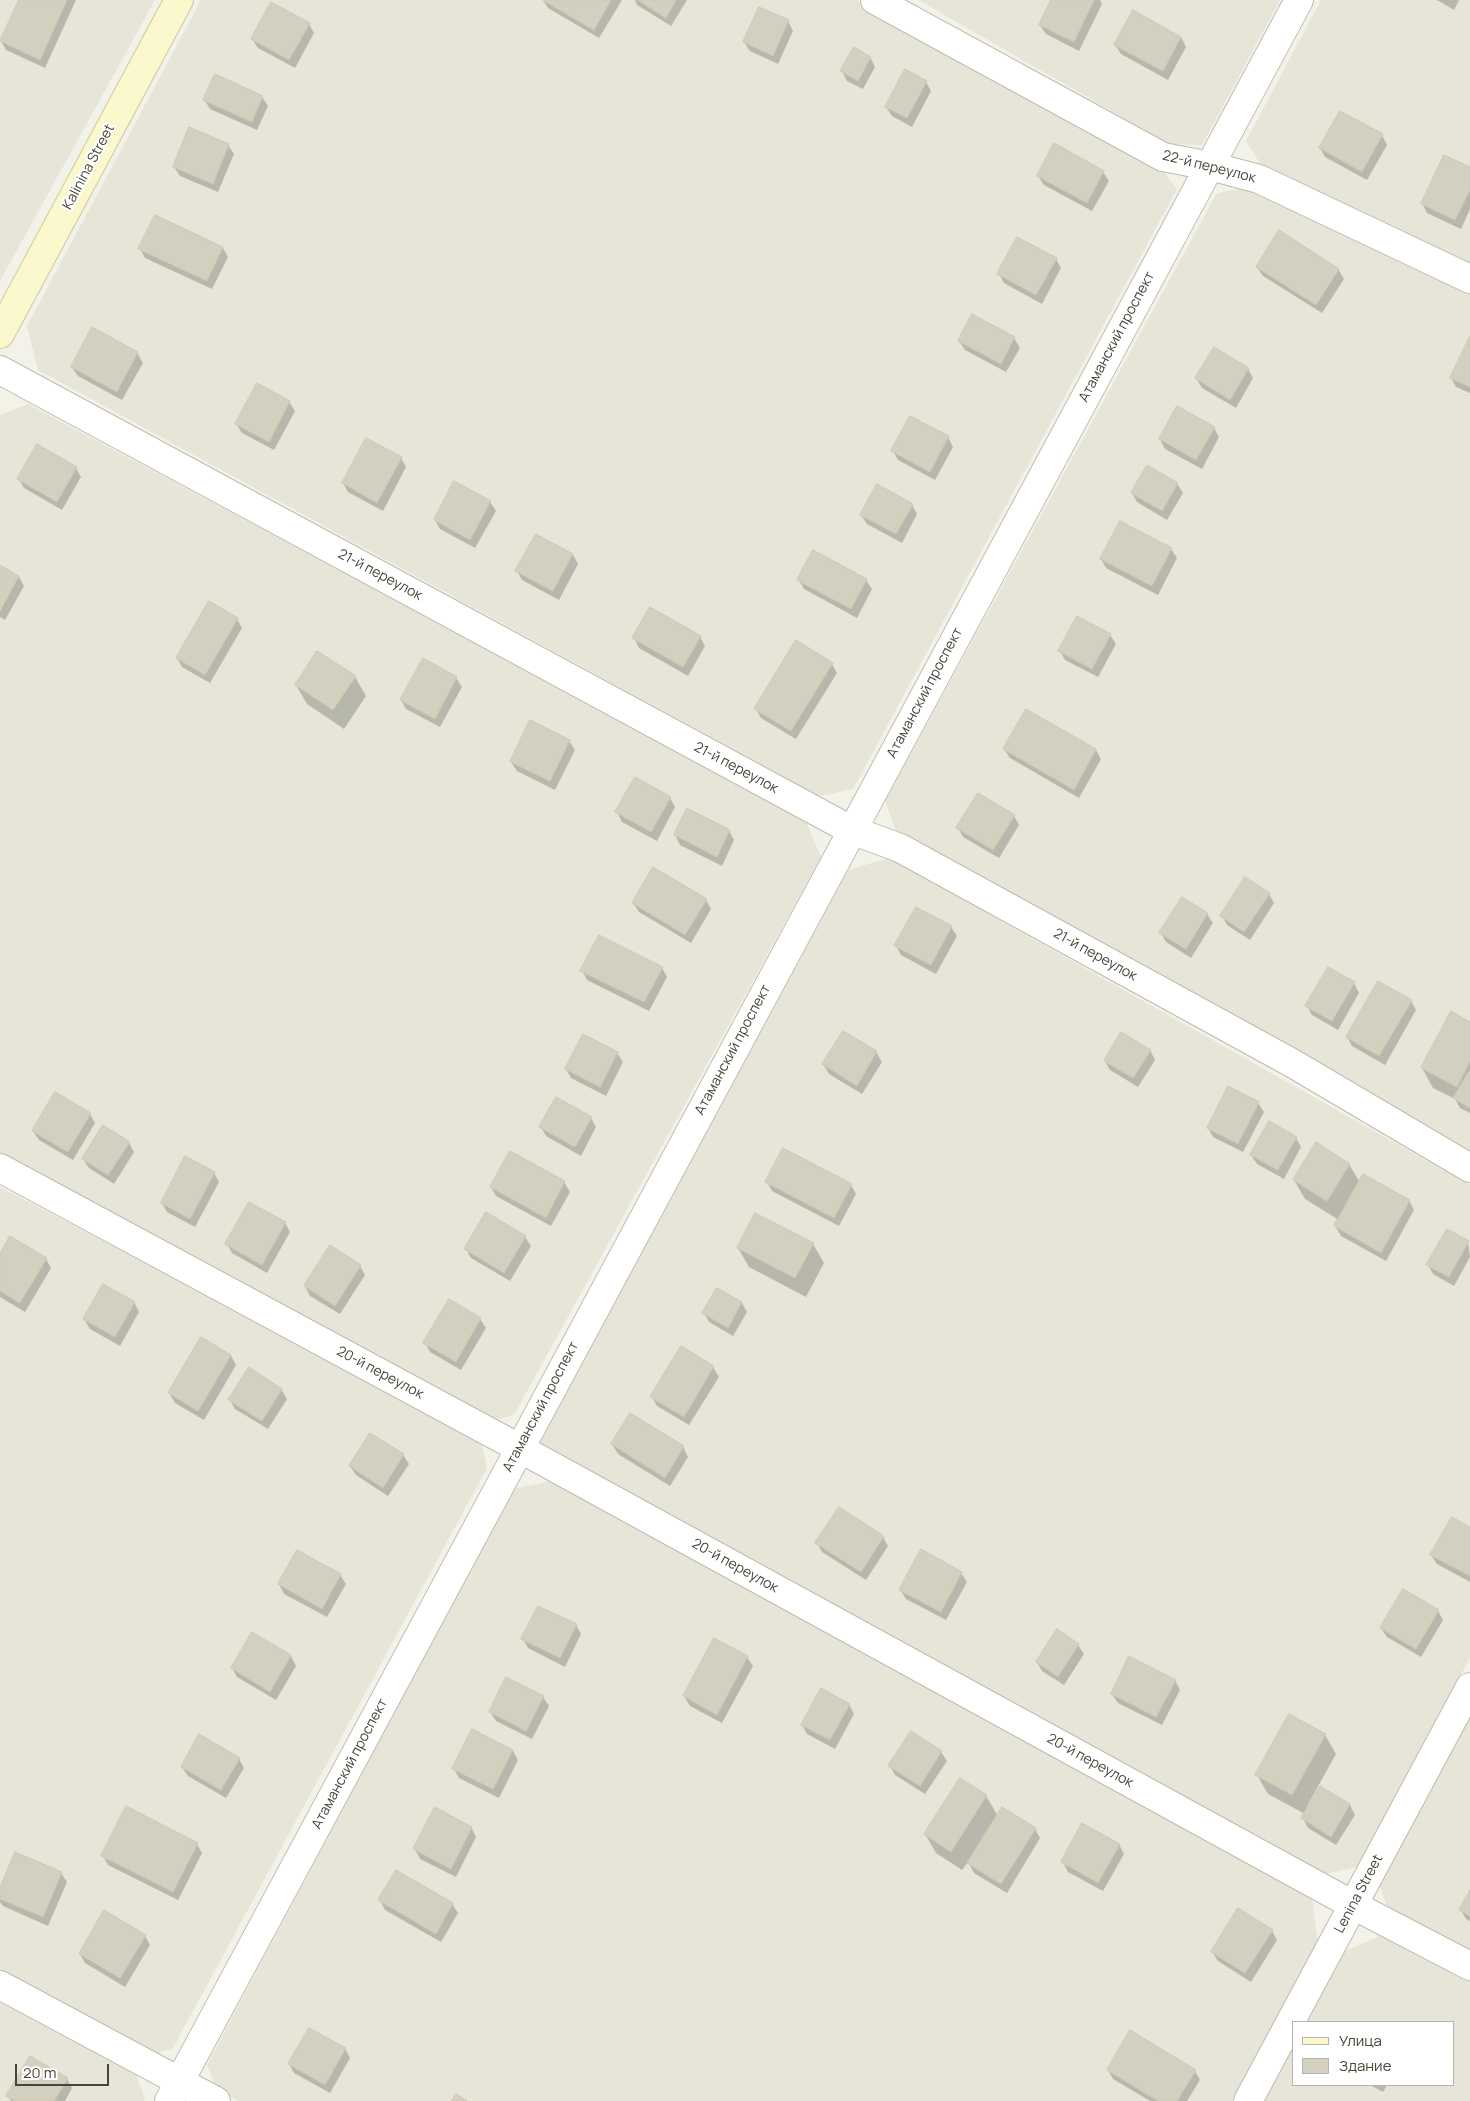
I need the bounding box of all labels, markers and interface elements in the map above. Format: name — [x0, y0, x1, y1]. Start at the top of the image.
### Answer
street label: Kalinina Street — [59, 121, 119, 213]
street label: 22-й переулок — [1161, 147, 1257, 187]
street label: Атаманский проспект — [1076, 269, 1158, 405]
street label: 21-й переулок — [335, 546, 425, 604]
street label: Атаманский проспект — [884, 625, 966, 761]
street label: 21-й переулок — [691, 739, 781, 797]
street label: 21-й переулок — [1050, 925, 1140, 985]
street label: Атаманский проспект — [692, 982, 774, 1118]
street label: Атаманский проспект — [500, 1339, 582, 1475]
street label: 20-й переулок — [334, 1343, 426, 1403]
street label: 20-й переулок — [689, 1535, 781, 1597]
street label: Атаманский проспект — [309, 1696, 391, 1832]
street label: 20-й переулок — [1044, 1730, 1136, 1792]
street label: Lenina Street — [1331, 1852, 1387, 1936]
legend — [1292, 2021, 1455, 2086]
text: Улица — [1339, 2030, 1382, 2051]
scale bar — [18, 2054, 111, 2086]
text: Здание — [1339, 2055, 1391, 2076]
text: 20 m — [23, 2062, 56, 2083]

